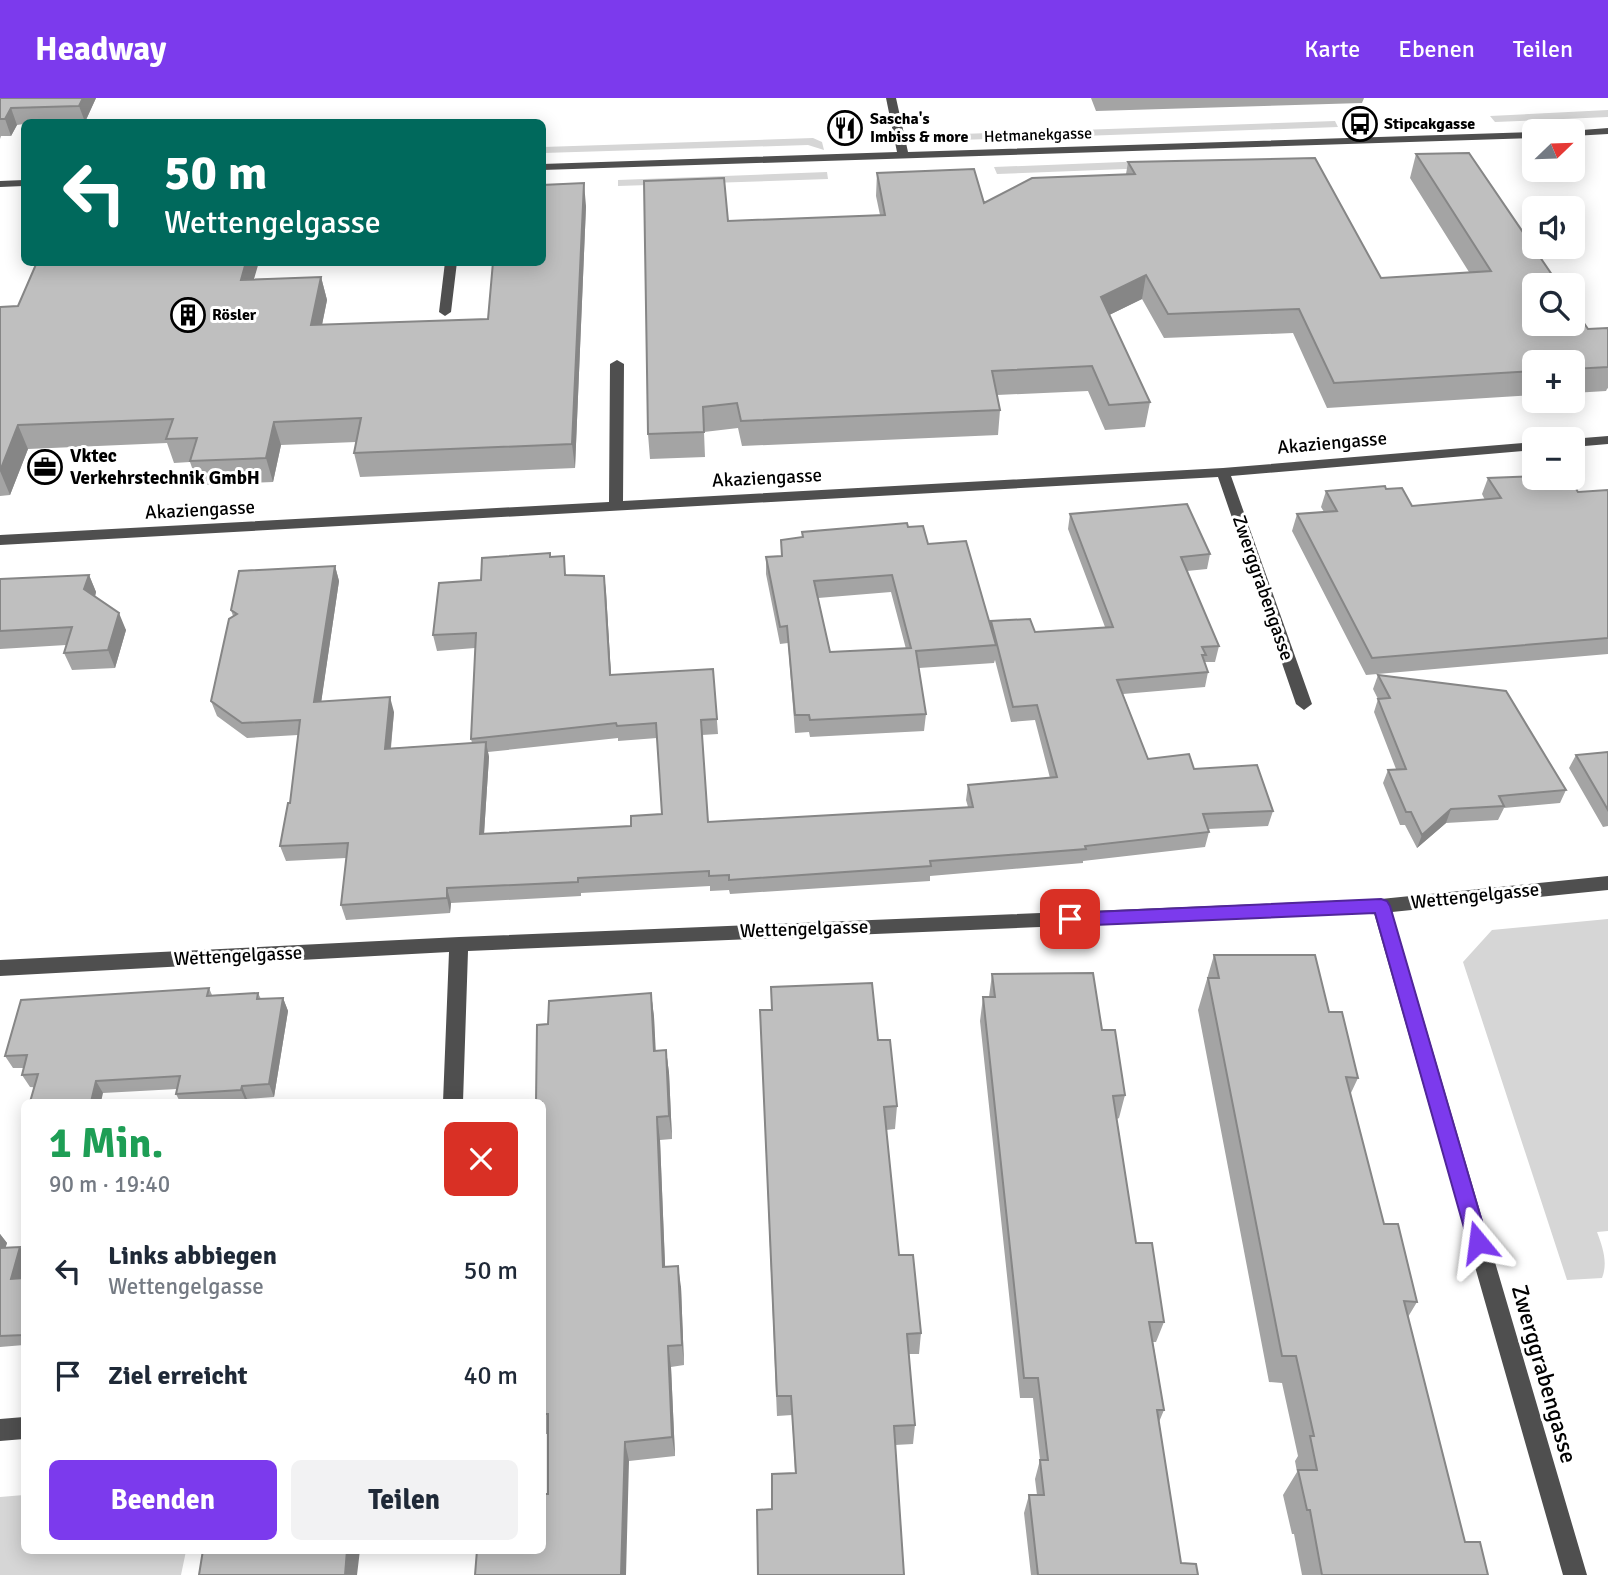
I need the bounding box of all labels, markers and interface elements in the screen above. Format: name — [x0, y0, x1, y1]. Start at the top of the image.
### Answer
text: Headway — [35, 29, 166, 70]
text: Karte — [1304, 34, 1360, 64]
text: Ebenen — [1398, 34, 1475, 64]
text: Teilen — [1513, 34, 1573, 64]
bus stop icon: Stipcakgasse — [1341, 105, 1379, 143]
restaurant icon: Sascha's Imbiss & more — [826, 109, 864, 147]
place label: Sascha's Imbiss & more — [870, 109, 968, 147]
place label: Stipcakgasse — [1384, 114, 1475, 134]
north arrow — [1522, 119, 1586, 182]
map controls — [1522, 119, 1585, 490]
street label: Hetmanekgasse — [983, 123, 1093, 147]
text: 50 m — [164, 143, 267, 203]
icon: left — [49, 147, 140, 238]
button: sound — [1522, 196, 1585, 259]
text: Wettengelgasse — [164, 203, 381, 242]
button: search — [1522, 273, 1585, 336]
building icon: Rösler — [169, 296, 207, 334]
place label: Rösler — [212, 305, 257, 325]
button: + — [1522, 350, 1585, 413]
street label: Akaziengasse — [1276, 426, 1388, 460]
button: − — [1522, 427, 1585, 490]
place label: Vktec Verkehrstechnik GmbH — [70, 444, 260, 490]
office icon: Vktec Verkehrstechnik GmbH — [26, 448, 64, 486]
street label: Akaziengasse — [711, 463, 823, 493]
street label: Akaziengasse — [144, 495, 256, 525]
street label: Zwerggrabengasse — [1227, 512, 1299, 664]
street label: Wettengelgasse — [1410, 877, 1540, 915]
pin — [1040, 889, 1100, 949]
icon: arrive — [1051, 900, 1089, 938]
street label: Wettengelgasse — [739, 915, 869, 943]
street label: Wettengelgasse — [173, 941, 303, 971]
text: 1 Min. — [49, 1118, 163, 1169]
button: close — [444, 1122, 518, 1196]
text: 90 m · 19:40 — [49, 1170, 170, 1199]
position arrow — [1441, 1205, 1515, 1279]
text: Links abbiegen — [108, 1240, 277, 1272]
icon: left — [49, 1252, 87, 1290]
text: 50 m — [463, 1255, 518, 1287]
text: Wettengelgasse — [108, 1272, 264, 1301]
street label: Zwerggrabengasse — [1505, 1282, 1583, 1466]
icon: arrive — [49, 1357, 87, 1395]
text: Ziel erreicht — [108, 1360, 248, 1392]
text: 40 m — [463, 1360, 518, 1392]
button: Beenden — [49, 1460, 277, 1540]
button: Teilen — [291, 1460, 518, 1540]

